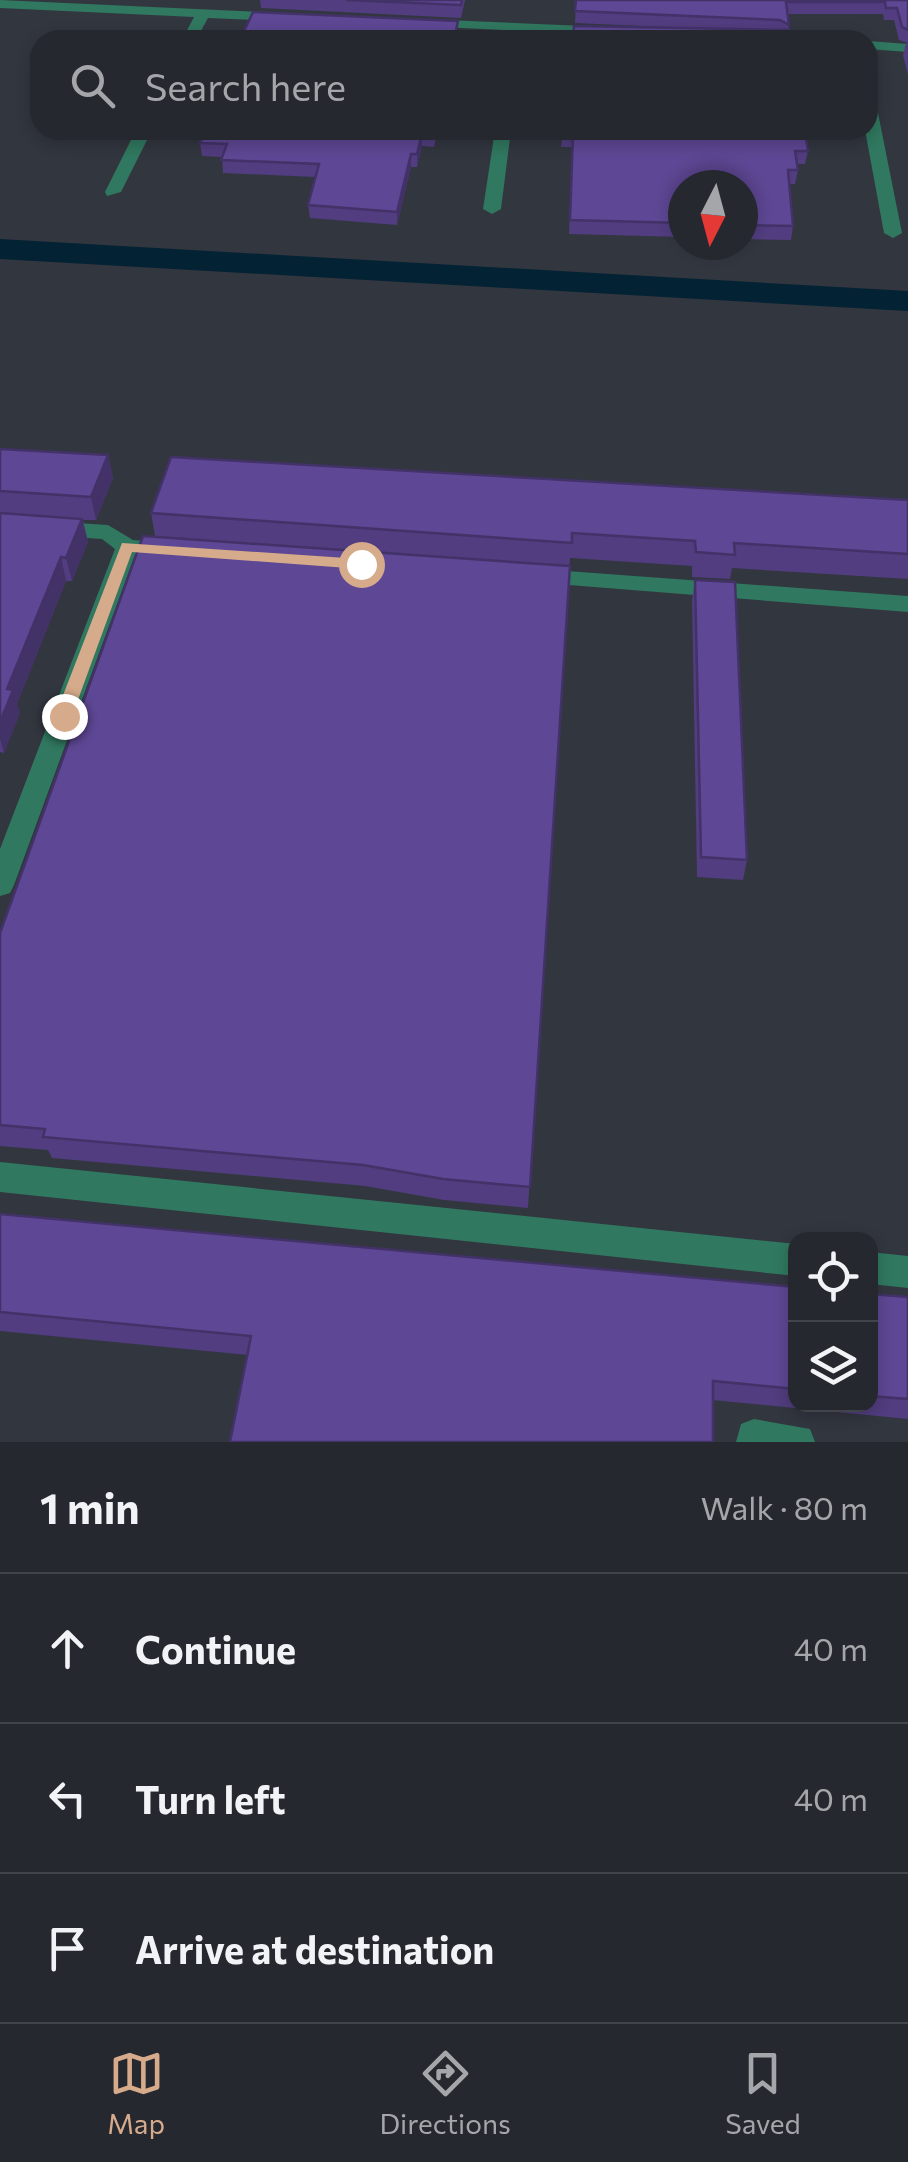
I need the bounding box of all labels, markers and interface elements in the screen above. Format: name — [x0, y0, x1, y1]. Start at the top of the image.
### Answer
search box — [30, 30, 878, 140]
icon: search — [65, 58, 120, 113]
text: Search here — [145, 62, 346, 109]
north arrow — [668, 170, 758, 260]
route start — [339, 542, 385, 588]
route end — [42, 694, 88, 740]
map controls — [788, 1232, 878, 1412]
button: locate — [788, 1232, 878, 1322]
button: layers — [788, 1322, 878, 1412]
text: 1 min — [40, 1481, 140, 1533]
text: Walk · 80 m — [701, 1487, 868, 1527]
icon: ahead — [40, 1621, 95, 1676]
text: Continue — [135, 1625, 296, 1672]
text: 40 m — [794, 1628, 868, 1668]
icon: left — [40, 1771, 95, 1826]
text: Turn left — [135, 1775, 286, 1822]
text: 40 m — [794, 1778, 868, 1818]
icon: arrive — [40, 1921, 95, 1976]
text: Arrive at destination — [135, 1925, 494, 1972]
tab: Map — [107, 2046, 165, 2140]
tab: Directions — [379, 2046, 511, 2140]
tab: Saved — [725, 2046, 801, 2140]

